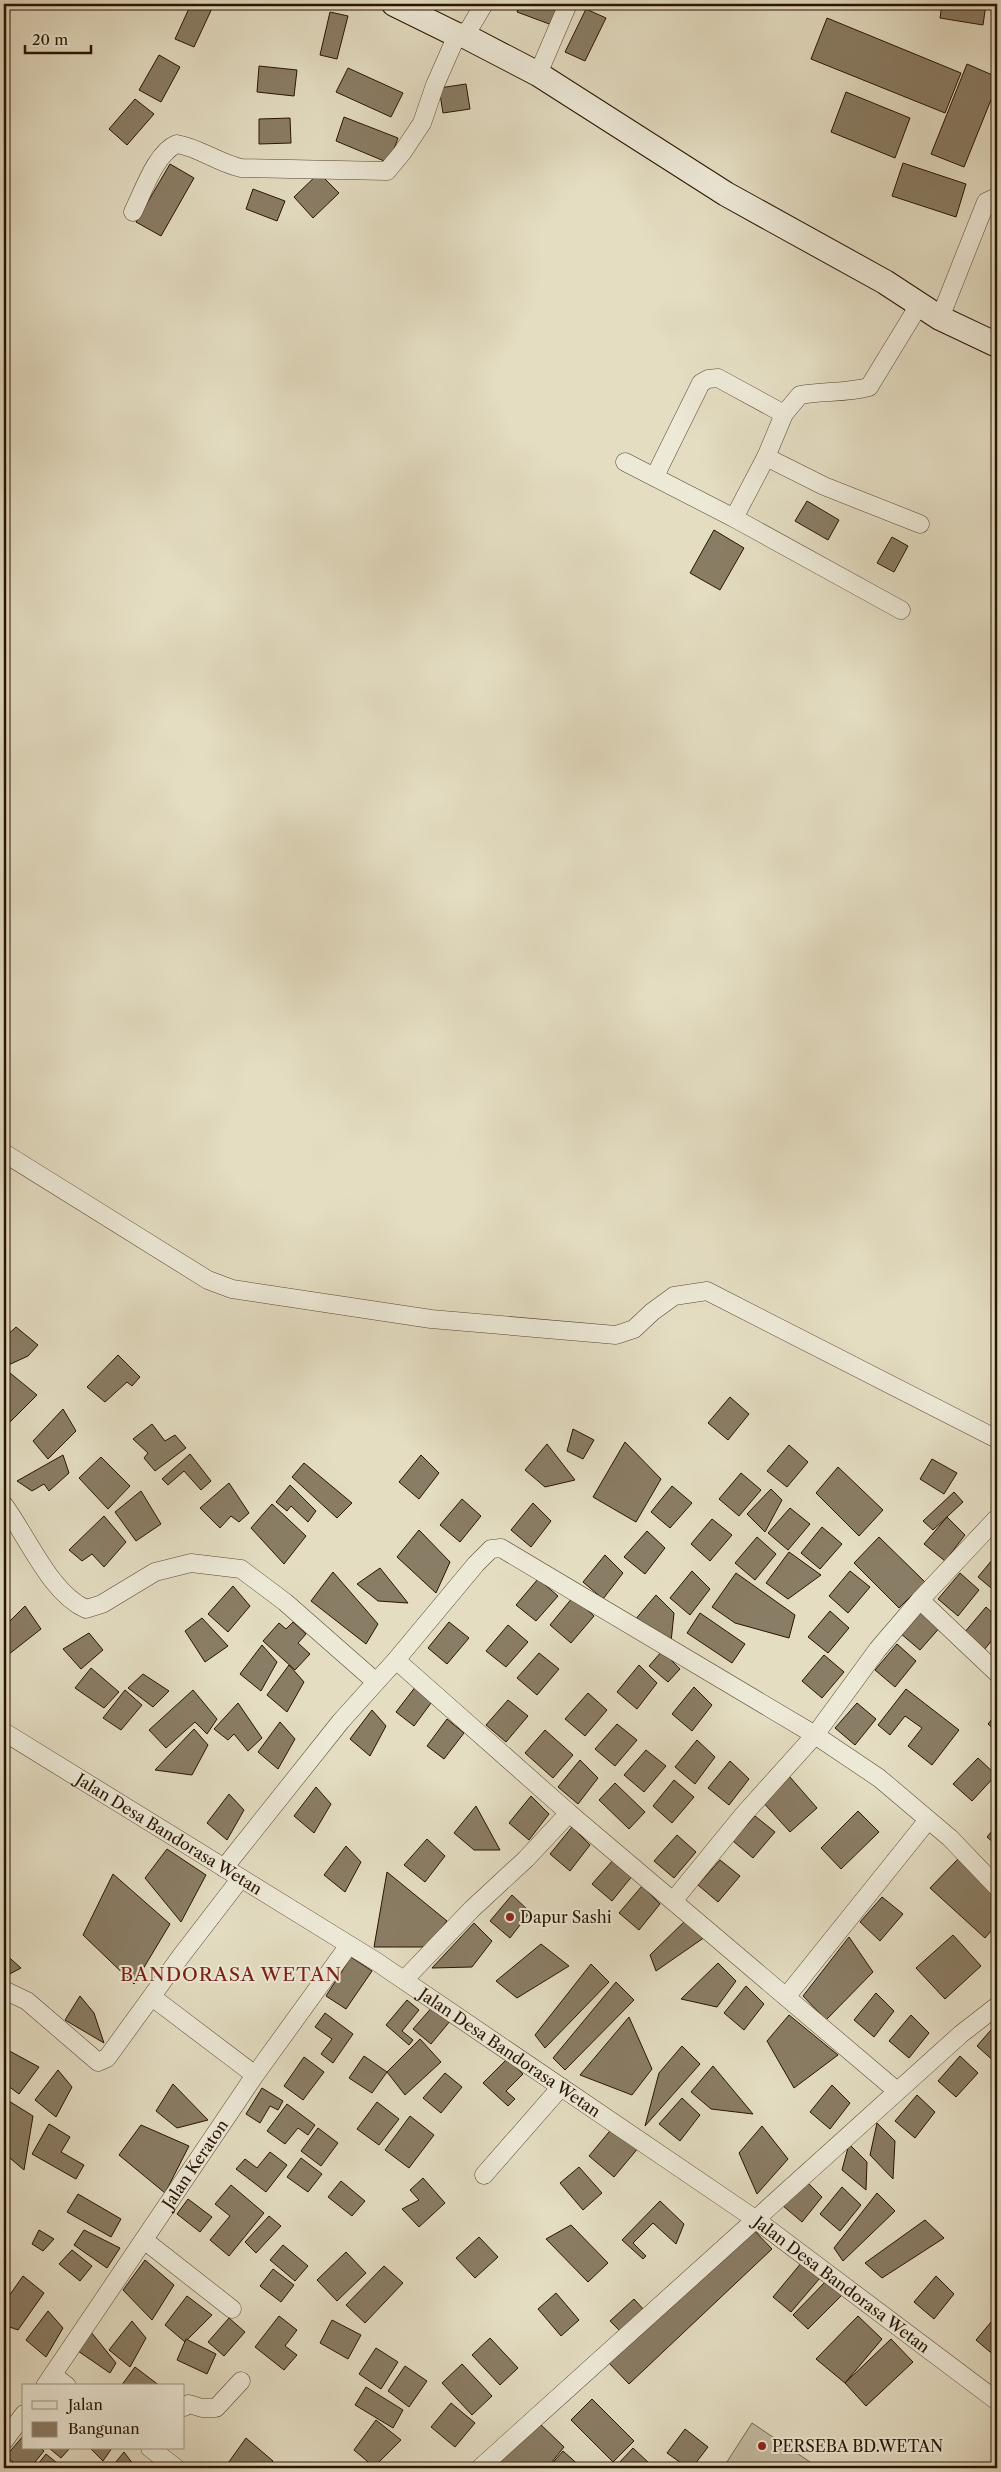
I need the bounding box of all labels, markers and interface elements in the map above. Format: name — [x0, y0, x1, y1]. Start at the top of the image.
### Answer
scale bar — [25, 22, 91, 54]
text: 20 m — [32, 30, 68, 49]
street label: Jalan Desa Bandorasa Wetan — [70, 1767, 266, 1899]
place label: Dapur Sashi — [520, 1907, 612, 1927]
marker: Dapur Sashi — [504, 1911, 516, 1923]
district label: BANDORASA WETAN — [120, 1963, 342, 1986]
street label: Jalan Desa Bandorasa Wetan — [413, 1982, 605, 2121]
street label: Jalan Keraton — [156, 2116, 232, 2215]
street label: Jalan Desa Bandorasa Wetan — [747, 2210, 934, 2357]
legend — [22, 2384, 185, 2450]
text: Jalan — [66, 2395, 103, 2414]
text: Bangunan — [68, 2419, 140, 2438]
place label: PERSEBA BD.WETAN — [772, 2436, 943, 2456]
marker: PERSEBA BD.WETAN — [756, 2440, 768, 2452]

